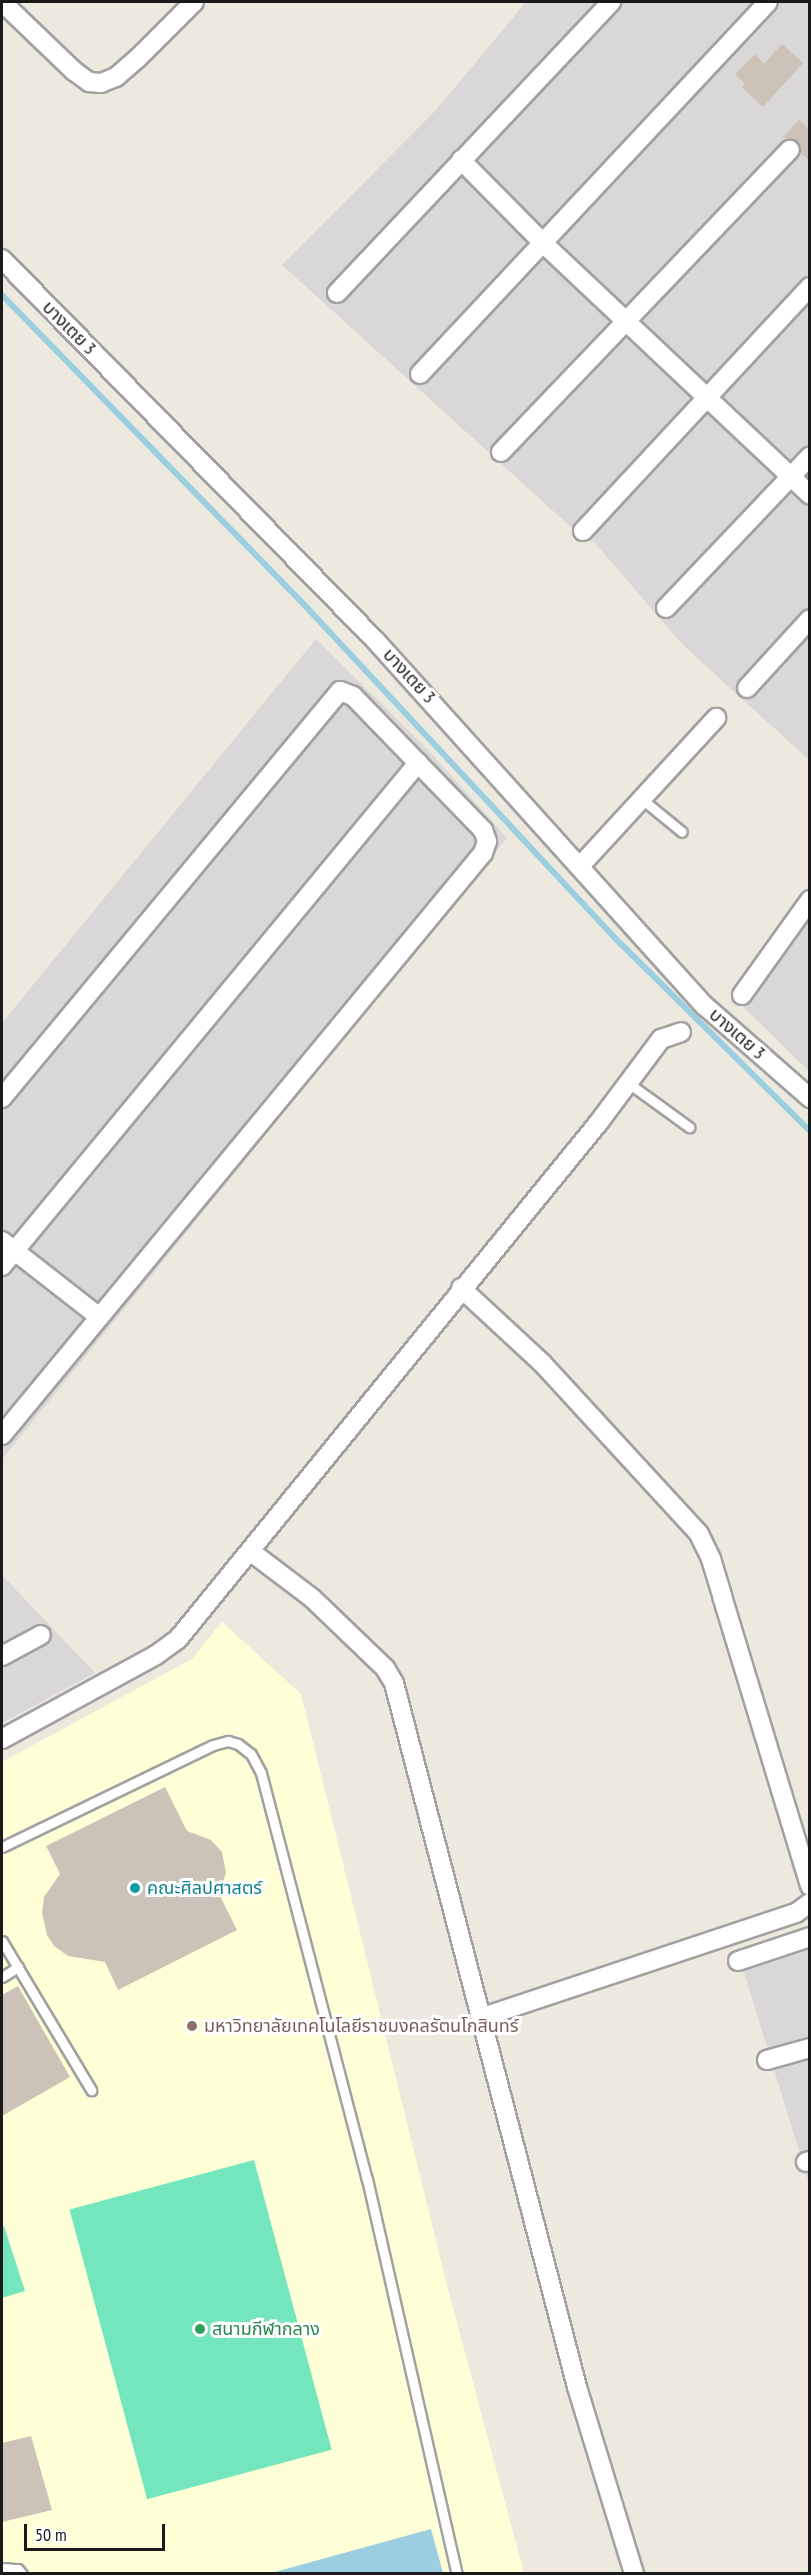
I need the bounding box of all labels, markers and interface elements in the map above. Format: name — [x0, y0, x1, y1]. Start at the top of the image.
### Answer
street label: บางเตย 3 — [38, 297, 100, 359]
street label: บางเตย 3 — [378, 644, 440, 708]
street label: บางเตย 3 — [705, 1004, 769, 1064]
place label: คณะศิลปศาสตร์ — [147, 1877, 262, 1899]
marker: คณะศิลปศาสตร์ — [128, 1881, 142, 1895]
place label: มหาวิทยาลัยเทคโนโลยีราชมงคลรัตนโกสินทร์ — [204, 2015, 519, 2037]
marker: มหาวิทยาลัยเทคโนโลยีราชมงคลรัตนโกสินทร์ — [185, 2019, 199, 2033]
place label: สนามกีฬากลาง — [212, 2318, 320, 2340]
marker: สนามกีฬากลาง — [193, 2322, 207, 2336]
scale bar — [27, 2512, 168, 2550]
text: 50 m — [35, 2523, 67, 2546]

